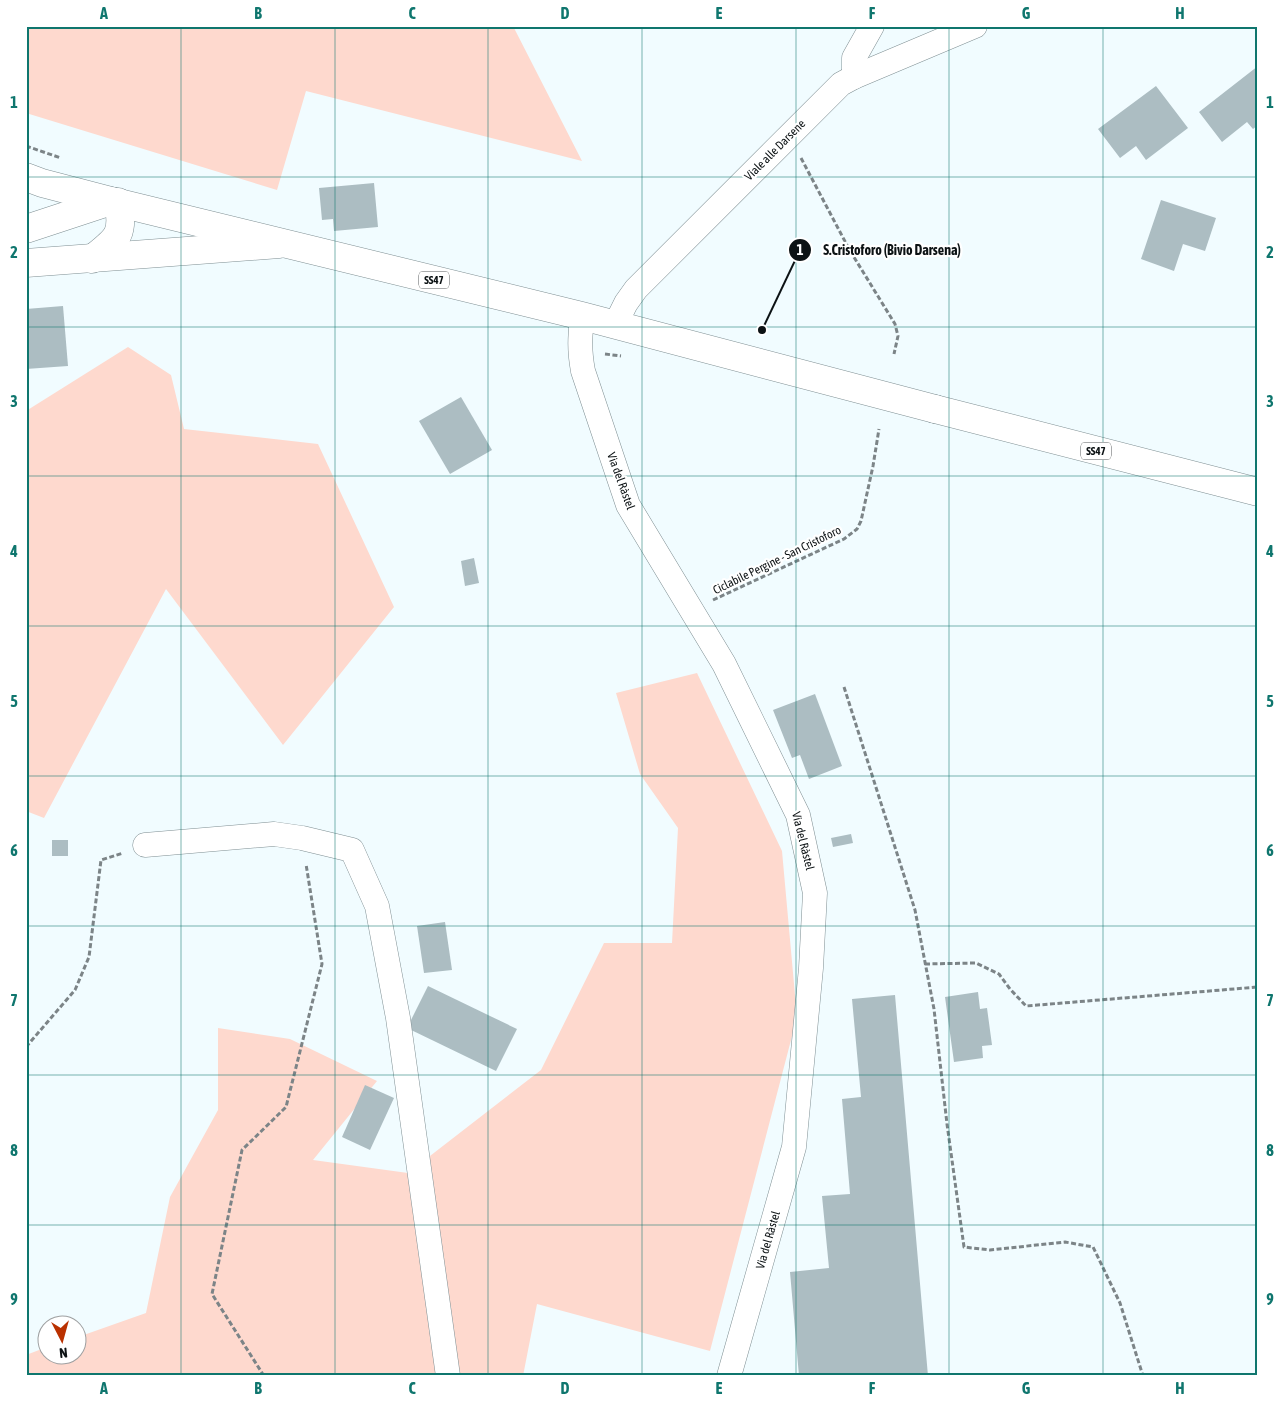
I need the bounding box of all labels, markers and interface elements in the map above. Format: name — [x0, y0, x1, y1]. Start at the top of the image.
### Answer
text: A — [99, 4, 108, 22]
text: B — [254, 4, 262, 22]
text: C — [408, 4, 416, 22]
text: D — [561, 4, 570, 22]
text: E — [716, 4, 723, 22]
text: F — [869, 4, 876, 22]
text: G — [1022, 4, 1031, 22]
text: H — [1175, 4, 1185, 22]
text: 1 — [10, 93, 18, 111]
text: 1 — [1266, 93, 1274, 111]
street label: Viale alle Darsene — [742, 117, 808, 183]
callout: S.Cristoforo (Bivio Darsena) — [788, 236, 970, 265]
text: 1 — [796, 241, 804, 258]
text: S.Cristoforo (Bivio Darsena) — [823, 242, 961, 258]
text: 2 — [10, 243, 18, 261]
text: 2 — [1266, 243, 1274, 261]
road number: SS47 — [419, 272, 449, 288]
text: 3 — [10, 392, 18, 410]
text: 3 — [1266, 392, 1274, 410]
road number: SS47 — [1081, 442, 1111, 460]
street label: Via del Ràstel — [604, 451, 638, 512]
street label: Ciclabile Pergine - San Cristoforo — [711, 523, 844, 597]
text: 4 — [9, 542, 18, 560]
text: 4 — [1265, 542, 1274, 560]
text: 5 — [10, 692, 18, 710]
text: 5 — [1266, 692, 1274, 710]
street label: Via del Ràstel — [789, 810, 817, 872]
text: 6 — [10, 841, 18, 859]
text: 6 — [1266, 841, 1274, 859]
text: 7 — [10, 991, 18, 1009]
text: 7 — [1266, 991, 1274, 1009]
text: 8 — [10, 1141, 18, 1159]
text: 8 — [1266, 1141, 1274, 1159]
street label: Via del Ràstel — [753, 1209, 783, 1271]
text: 9 — [10, 1290, 18, 1308]
text: 9 — [1266, 1290, 1274, 1308]
north arrow — [38, 1314, 88, 1364]
text: N — [58, 1345, 68, 1361]
text: A — [99, 1379, 108, 1397]
text: B — [254, 1379, 262, 1397]
text: C — [408, 1379, 416, 1397]
text: D — [561, 1379, 570, 1397]
text: E — [716, 1379, 723, 1397]
text: F — [869, 1379, 876, 1397]
text: G — [1022, 1379, 1031, 1397]
text: H — [1175, 1379, 1185, 1397]

